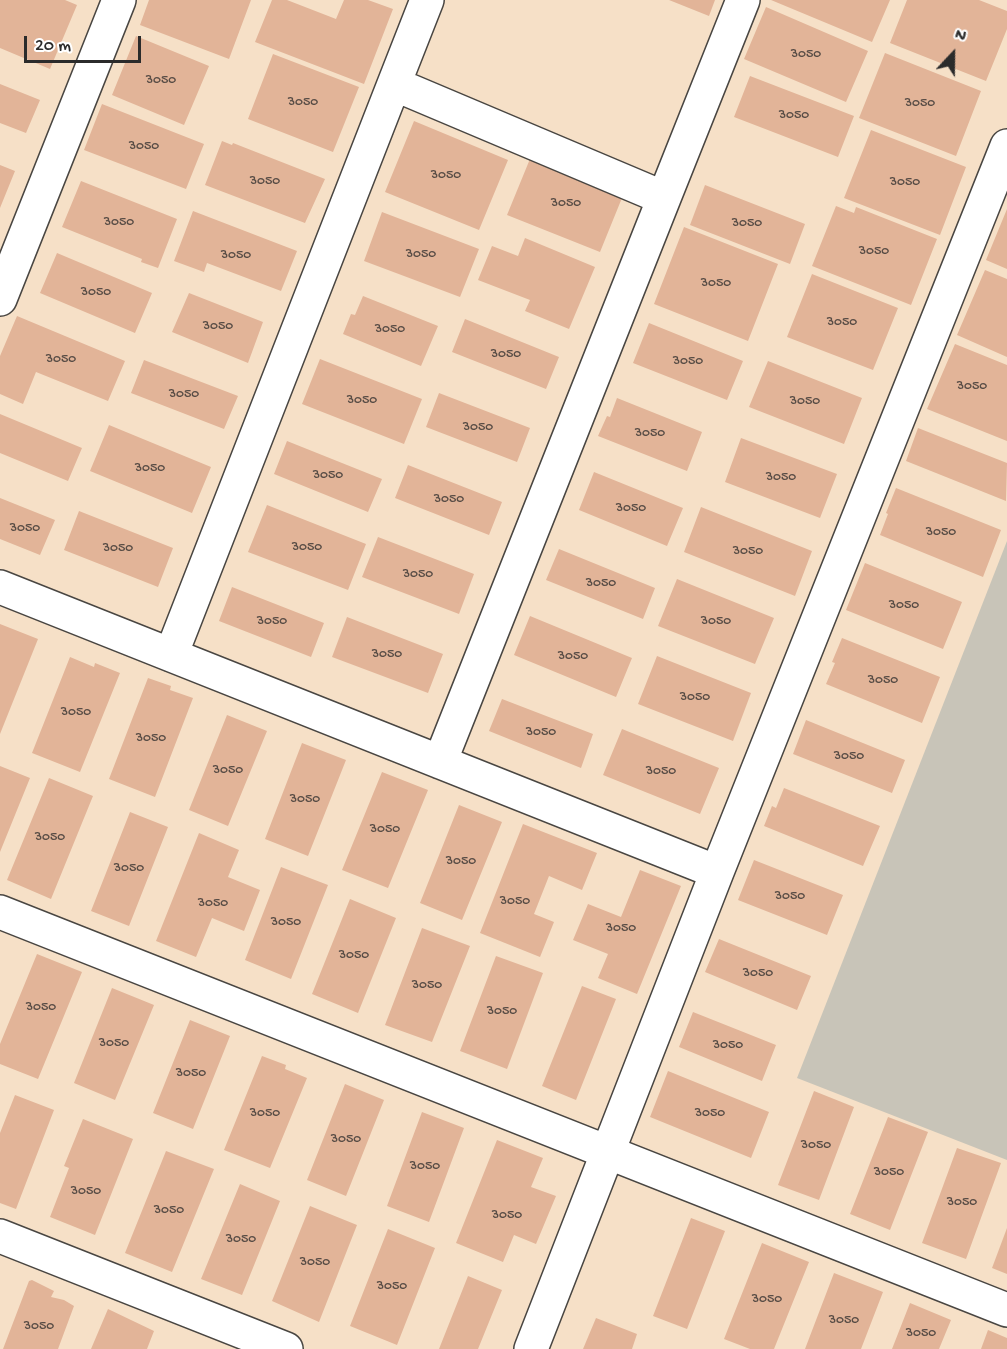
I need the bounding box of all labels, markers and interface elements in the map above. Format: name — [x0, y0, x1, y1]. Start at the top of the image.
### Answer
scale bar — [27, 24, 144, 62]
north arrow — [923, 24, 983, 84]
text: N — [952, 26, 968, 48]
text: 20 m — [35, 36, 71, 57]
house number: 3050 — [791, 47, 821, 63]
house number: 3050 — [146, 73, 176, 89]
house number: 3050 — [288, 95, 318, 111]
house number: 3050 — [905, 96, 935, 112]
house number: 3050 — [779, 108, 809, 124]
house number: 3050 — [129, 139, 159, 155]
house number: 3050 — [431, 168, 461, 184]
house number: 3050 — [250, 174, 280, 190]
house number: 3050 — [890, 175, 920, 191]
house number: 3050 — [551, 196, 581, 212]
house number: 3050 — [104, 215, 134, 231]
house number: 3050 — [732, 216, 762, 232]
house number: 3050 — [859, 244, 889, 260]
house number: 3050 — [406, 247, 436, 263]
house number: 3050 — [221, 248, 251, 264]
house number: 3050 — [701, 276, 731, 292]
house number: 3050 — [81, 285, 111, 301]
house number: 3050 — [827, 315, 857, 331]
house number: 3050 — [203, 319, 233, 335]
house number: 3050 — [375, 322, 405, 338]
house number: 3050 — [491, 347, 521, 363]
house number: 3050 — [46, 352, 76, 368]
house number: 3050 — [673, 354, 703, 370]
house number: 3050 — [957, 379, 987, 395]
house number: 3050 — [169, 387, 199, 403]
house number: 3050 — [347, 393, 377, 409]
house number: 3050 — [790, 394, 820, 410]
house number: 3050 — [463, 420, 493, 436]
house number: 3050 — [635, 426, 665, 442]
house number: 3050 — [135, 461, 165, 477]
house number: 3050 — [313, 468, 343, 484]
house number: 3050 — [766, 470, 796, 486]
house number: 3050 — [434, 492, 464, 508]
house number: 3050 — [616, 501, 646, 517]
house number: 3050 — [10, 521, 40, 537]
house number: 3050 — [926, 525, 956, 541]
house number: 3050 — [292, 540, 322, 556]
house number: 3050 — [103, 541, 133, 557]
house number: 3050 — [733, 544, 763, 560]
house number: 3050 — [403, 567, 433, 583]
house number: 3050 — [586, 576, 616, 592]
house number: 3050 — [889, 598, 919, 614]
house number: 3050 — [257, 614, 287, 630]
house number: 3050 — [701, 614, 731, 630]
house number: 3050 — [372, 647, 402, 663]
house number: 3050 — [558, 649, 588, 665]
house number: 3050 — [868, 673, 898, 689]
house number: 3050 — [680, 690, 710, 706]
house number: 3050 — [61, 705, 91, 721]
house number: 3050 — [526, 725, 556, 741]
house number: 3050 — [136, 731, 166, 747]
house number: 3050 — [834, 749, 864, 765]
house number: 3050 — [213, 763, 243, 779]
house number: 3050 — [646, 764, 676, 780]
house number: 3050 — [290, 792, 320, 808]
house number: 3050 — [370, 822, 400, 838]
house number: 3050 — [35, 830, 65, 846]
house number: 3050 — [446, 854, 476, 870]
house number: 3050 — [114, 861, 144, 877]
house number: 3050 — [775, 889, 805, 905]
house number: 3050 — [500, 894, 530, 910]
house number: 3050 — [198, 896, 228, 912]
house number: 3050 — [271, 915, 301, 931]
house number: 3050 — [606, 921, 636, 937]
house number: 3050 — [339, 948, 369, 964]
house number: 3050 — [743, 966, 773, 982]
house number: 3050 — [412, 978, 442, 994]
house number: 3050 — [26, 1000, 56, 1016]
house number: 3050 — [487, 1004, 517, 1020]
house number: 3050 — [99, 1036, 129, 1052]
house number: 3050 — [713, 1038, 743, 1054]
house number: 3050 — [176, 1066, 206, 1082]
house number: 3050 — [250, 1106, 280, 1122]
house number: 3050 — [695, 1106, 725, 1122]
house number: 3050 — [331, 1132, 361, 1148]
house number: 3050 — [801, 1138, 831, 1154]
house number: 3050 — [410, 1159, 440, 1175]
house number: 3050 — [874, 1165, 904, 1181]
house number: 3050 — [71, 1184, 101, 1200]
house number: 3050 — [947, 1195, 977, 1211]
house number: 3050 — [154, 1203, 184, 1219]
house number: 3050 — [492, 1208, 522, 1224]
house number: 3050 — [226, 1232, 256, 1248]
house number: 3050 — [300, 1255, 330, 1271]
house number: 3050 — [377, 1279, 407, 1295]
house number: 3050 — [752, 1292, 782, 1308]
house number: 3050 — [829, 1313, 859, 1329]
house number: 3050 — [24, 1319, 54, 1335]
house number: 3050 — [906, 1326, 936, 1342]

